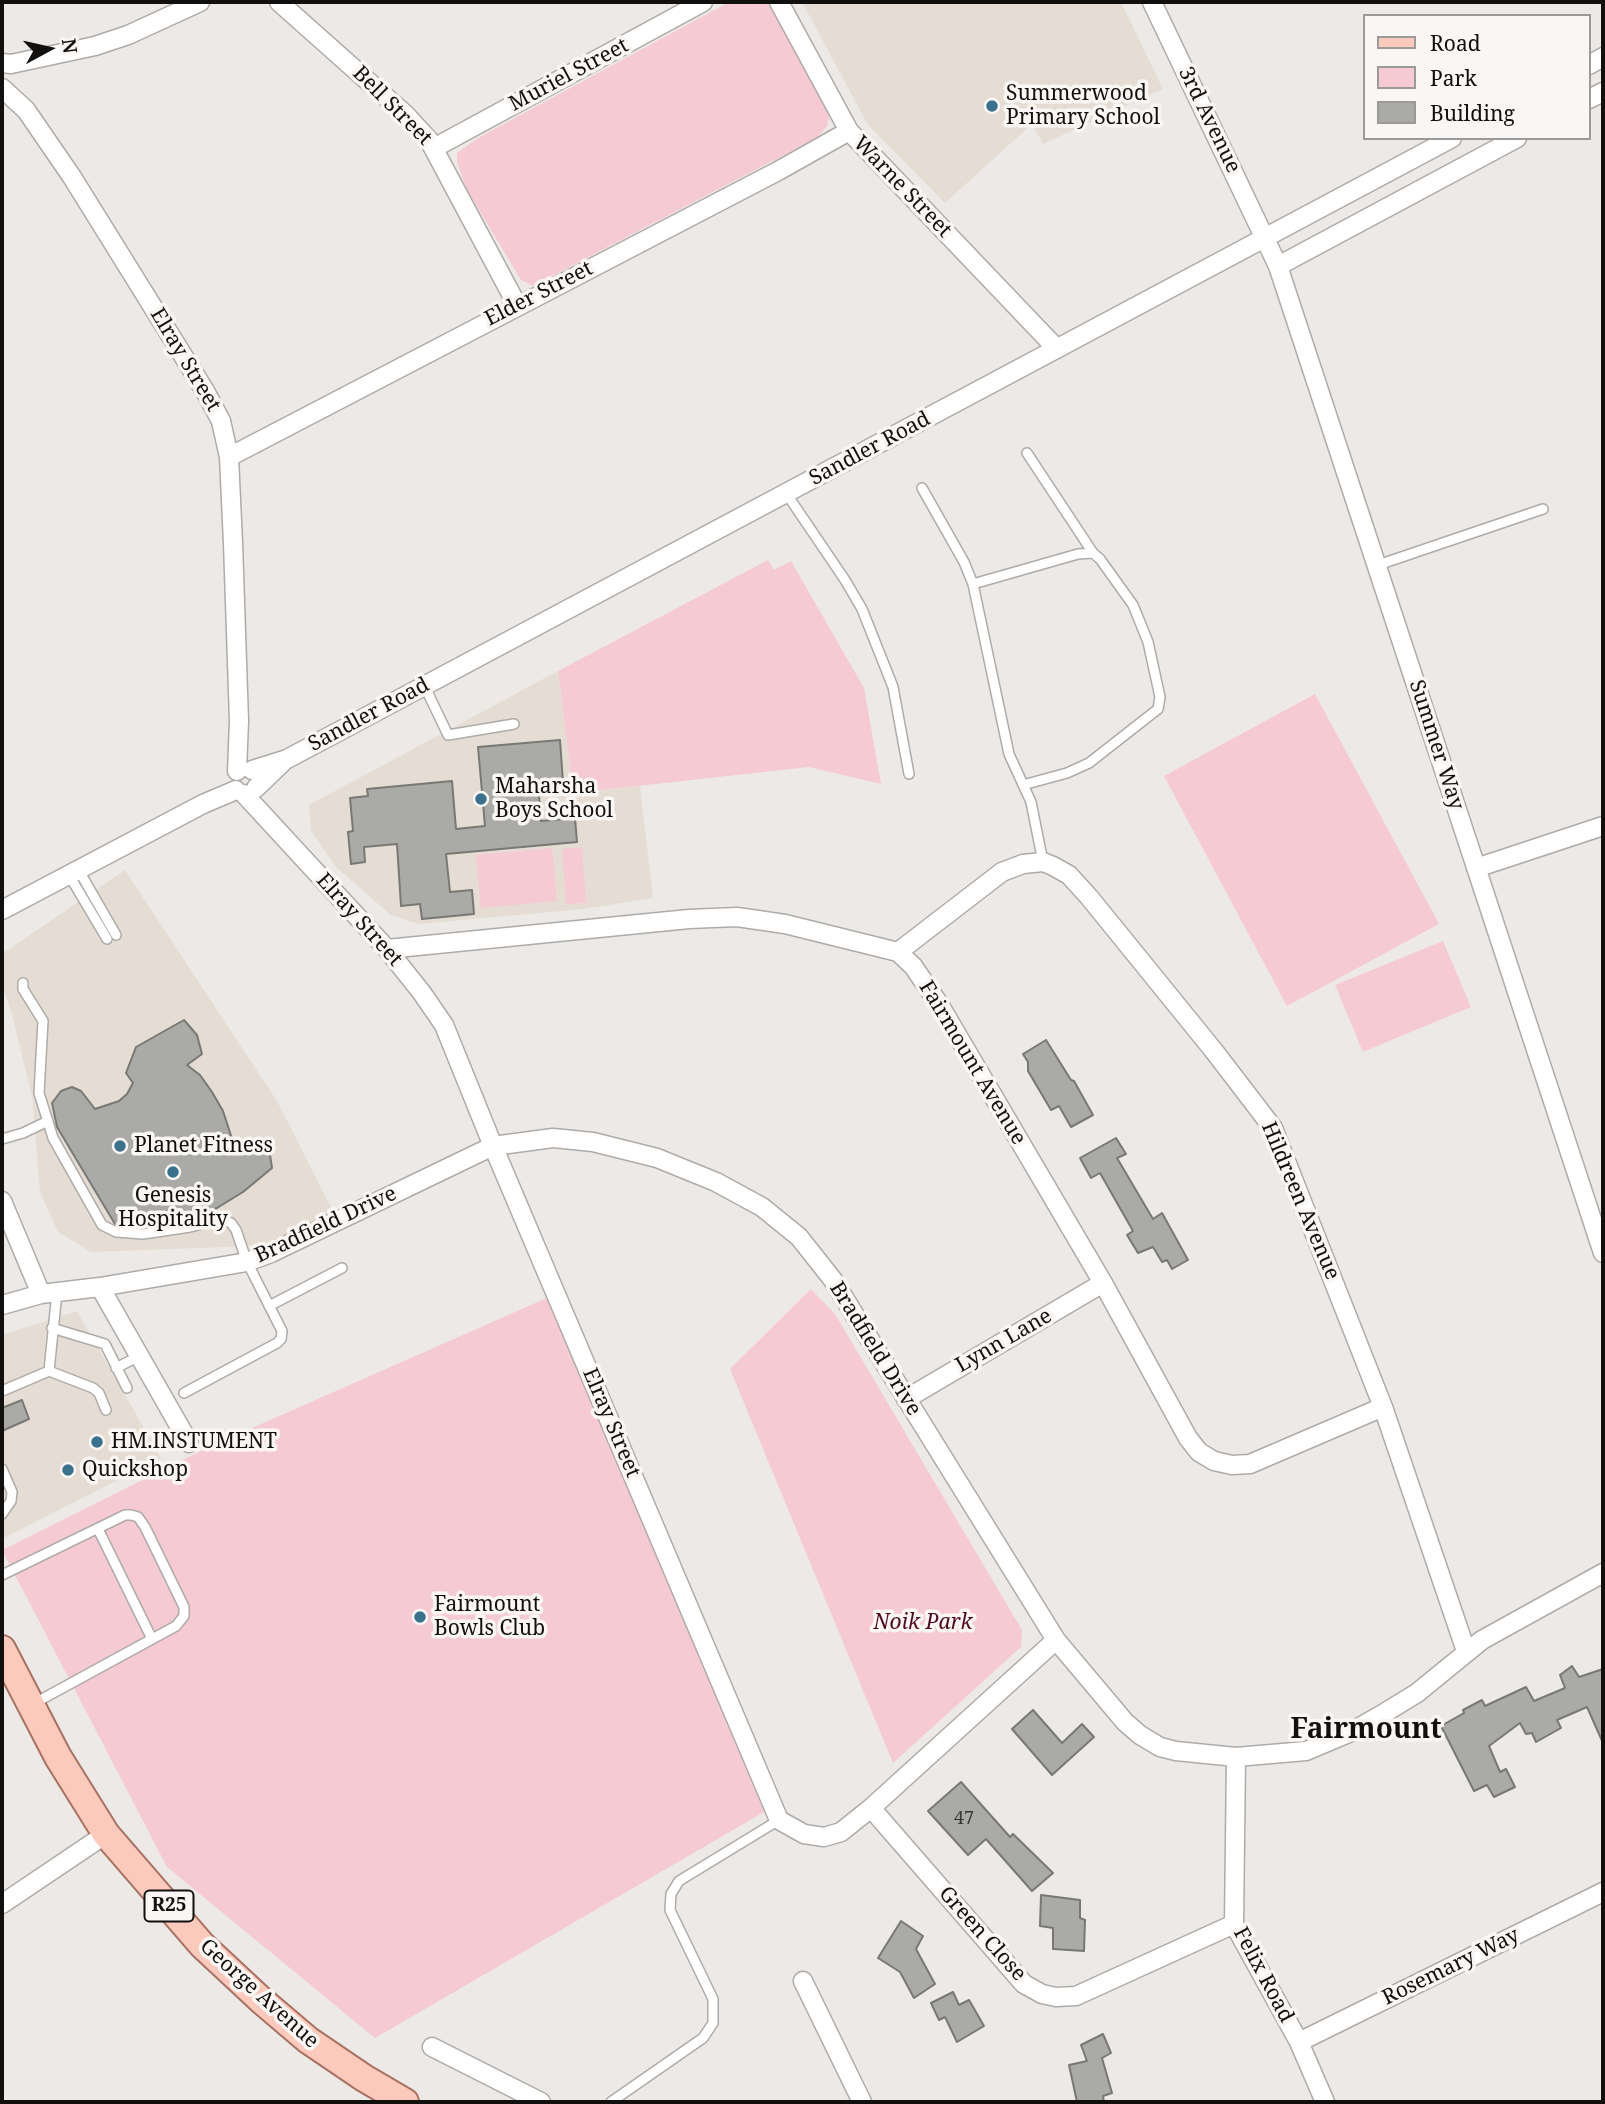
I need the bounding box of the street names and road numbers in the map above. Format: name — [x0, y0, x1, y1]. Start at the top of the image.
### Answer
street label: Muriel Street — [505, 33, 633, 117]
street label: Bell Street — [347, 61, 437, 151]
street label: 3rd Avenue — [1172, 63, 1246, 177]
street label: Warne Street — [847, 131, 957, 243]
street label: Elder Street — [481, 256, 597, 332]
street label: Elray Street — [144, 304, 226, 416]
street label: Sandler Road — [805, 407, 935, 491]
street label: Sandler Road — [304, 673, 434, 757]
street label: Summer Way — [1403, 677, 1469, 813]
street label: Elray Street — [311, 868, 407, 972]
street label: Fairmount Avenue — [913, 976, 1031, 1150]
street label: Hildreen Avenue — [1255, 1118, 1345, 1284]
street label: Bradfield Drive — [251, 1181, 401, 1269]
street label: Bradfield Drive — [824, 1277, 926, 1421]
street label: Lynn Lane — [952, 1303, 1056, 1379]
street label: Elray Street — [577, 1365, 645, 1481]
street label: Green Close — [933, 1882, 1031, 1986]
road number: R25 — [144, 1890, 194, 1922]
street label: Felix Road — [1227, 1923, 1299, 2027]
street label: Rosemary Way — [1378, 1923, 1524, 2011]
street label: George Avenue — [194, 1934, 324, 2054]

